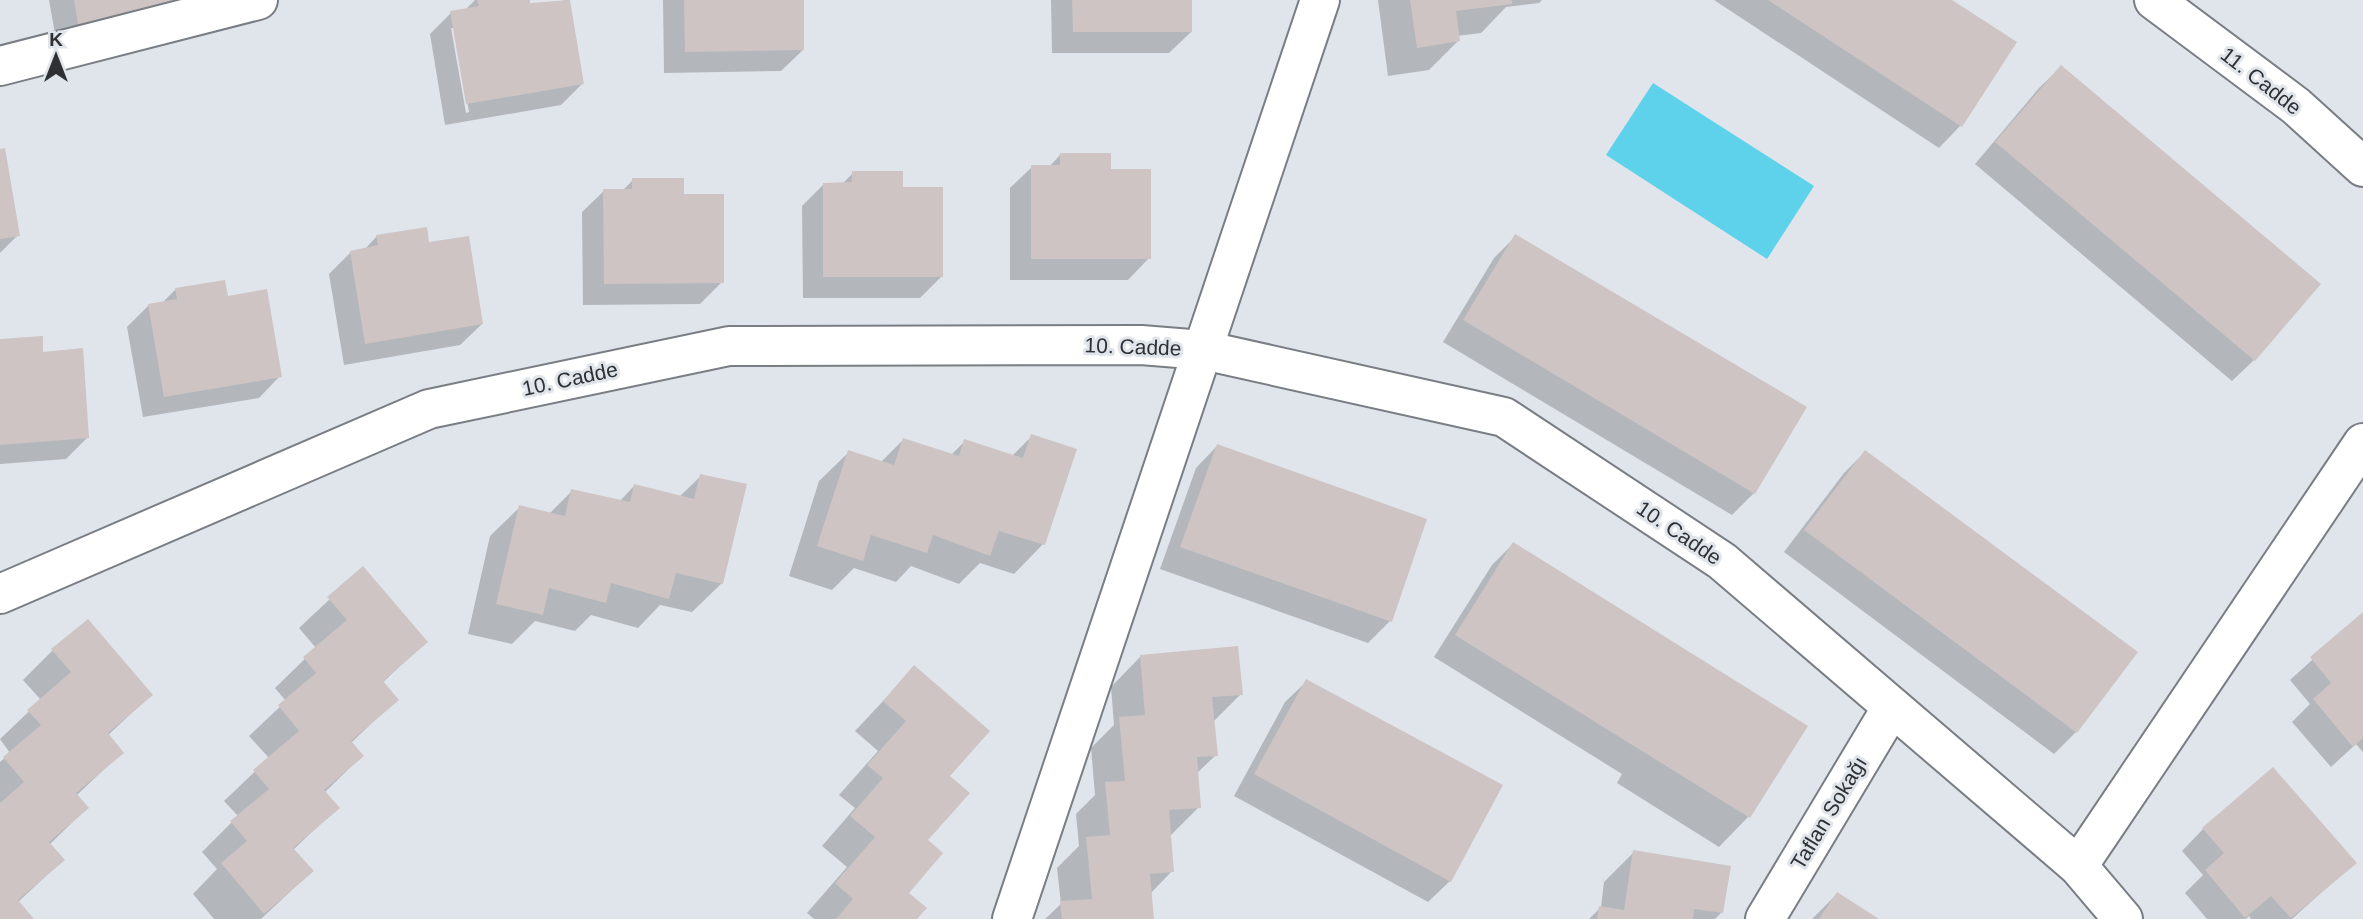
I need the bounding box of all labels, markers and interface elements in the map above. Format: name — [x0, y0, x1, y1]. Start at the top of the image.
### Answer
north arrow — [21, 21, 91, 91]
text: K — [49, 29, 63, 50]
street label: 11. Cadde — [2217, 42, 2306, 119]
street label: 10. Cadde — [1084, 333, 1182, 360]
street label: 10. Cadde — [520, 357, 620, 400]
street label: 10. Cadde — [1633, 496, 1726, 569]
street label: Taflan Sokağı — [1786, 752, 1871, 873]

